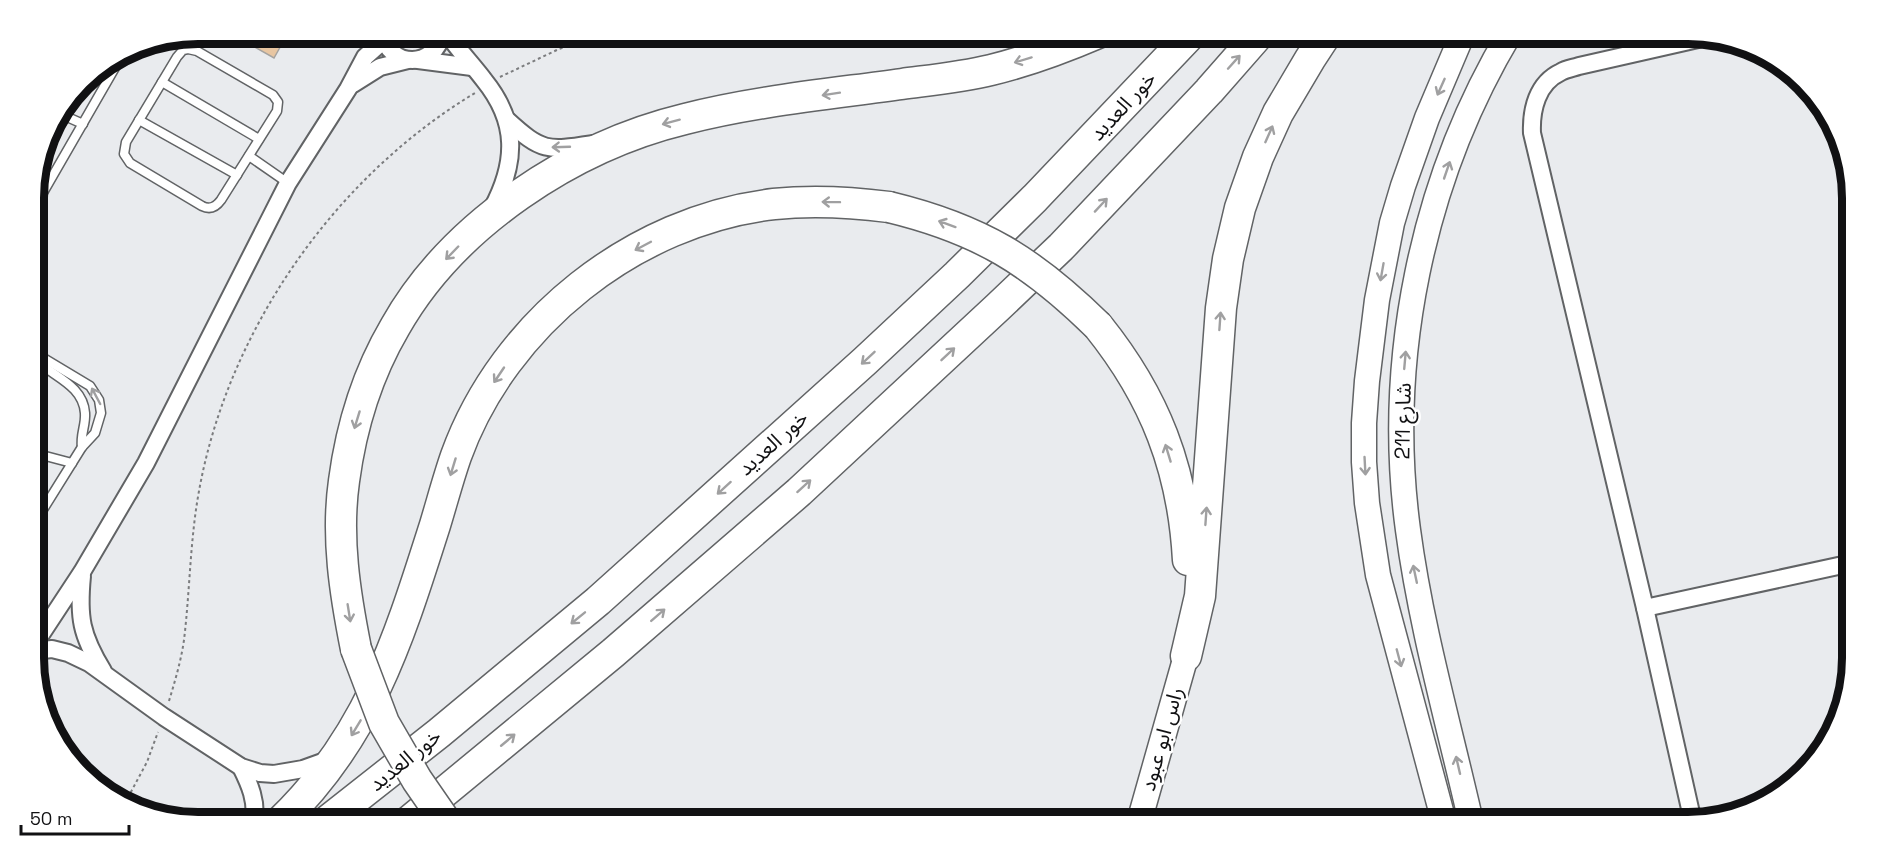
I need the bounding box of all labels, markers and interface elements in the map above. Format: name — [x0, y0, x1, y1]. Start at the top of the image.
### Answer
one-way arrow — [1227, 55, 1241, 70]
one-way arrow — [1014, 56, 1033, 67]
street label: خور العديد — [1084, 65, 1162, 146]
one-way arrow — [1434, 78, 1445, 96]
one-way arrow — [822, 88, 842, 99]
one-way arrow — [662, 117, 681, 129]
one-way arrow — [1264, 125, 1275, 143]
one-way arrow — [551, 142, 571, 153]
one-way arrow — [1442, 161, 1453, 180]
one-way arrow — [821, 196, 841, 207]
one-way arrow — [1094, 197, 1108, 212]
one-way arrow — [938, 217, 957, 228]
one-way arrow — [635, 240, 652, 252]
one-way arrow — [445, 245, 460, 260]
one-way arrow — [1376, 262, 1387, 282]
one-way arrow — [1215, 312, 1226, 332]
one-way arrow — [940, 347, 955, 361]
one-way arrow — [1400, 350, 1411, 370]
one-way arrow — [861, 351, 876, 365]
one-way arrow — [493, 366, 505, 382]
street label: شارع 211 — [1388, 382, 1419, 460]
one-way arrow — [89, 387, 101, 405]
street label: خور العديد — [732, 404, 813, 481]
one-way arrow — [351, 410, 362, 429]
one-way arrow — [1162, 444, 1173, 463]
one-way arrow — [1359, 456, 1370, 476]
one-way arrow — [447, 457, 458, 476]
one-way arrow — [797, 479, 812, 493]
one-way arrow — [716, 481, 731, 495]
one-way arrow — [1201, 506, 1212, 526]
one-way arrow — [1409, 565, 1420, 585]
one-way arrow — [344, 603, 355, 623]
one-way arrow — [650, 608, 665, 622]
one-way arrow — [570, 612, 586, 625]
one-way arrow — [1394, 648, 1406, 667]
street label: راس ابو عبود — [1134, 684, 1189, 794]
one-way arrow — [349, 719, 361, 736]
street label: خور العديد — [363, 722, 446, 797]
one-way arrow — [500, 733, 515, 747]
one-way arrow — [1452, 756, 1463, 775]
scale bar — [21, 798, 129, 836]
text: 50 m — [30, 807, 72, 830]

